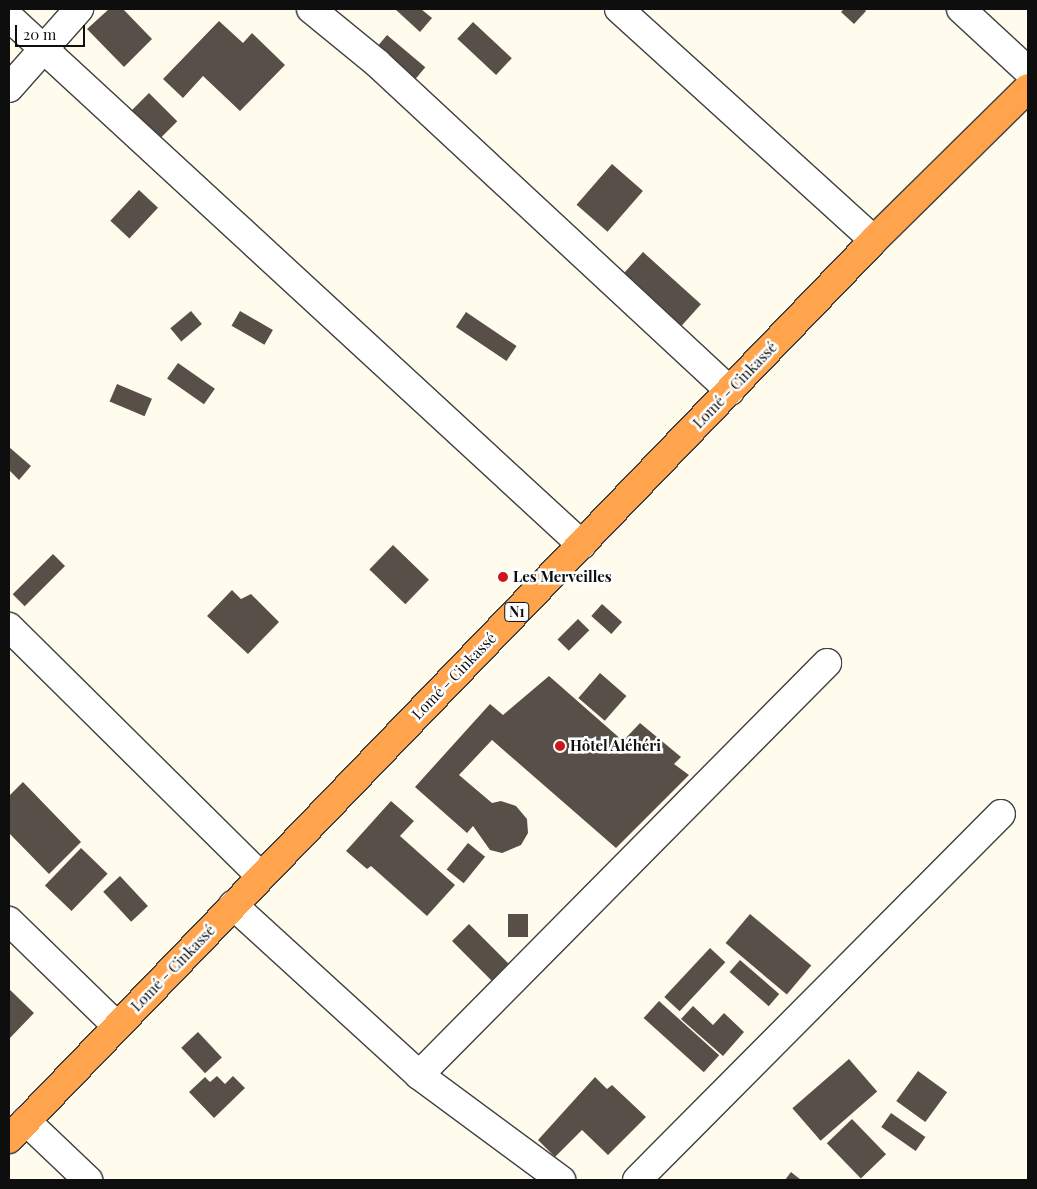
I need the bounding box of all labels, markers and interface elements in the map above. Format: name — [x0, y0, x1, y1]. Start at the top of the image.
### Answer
scale bar — [18, 15, 88, 47]
text: 20 m — [23, 24, 56, 44]
street label: Lomé - Cinkassé — [689, 338, 781, 432]
place label: Les Merveilles — [513, 568, 612, 586]
marker: Les Merveilles — [497, 571, 509, 583]
road number: N1 — [503, 600, 531, 624]
street label: Lomé - Cinkassé — [408, 629, 500, 723]
place label: Hôtel Aléhéri — [570, 737, 662, 755]
marker: Hôtel Aléhéri — [554, 740, 566, 752]
street label: Lomé - Cinkassé — [127, 921, 219, 1015]

